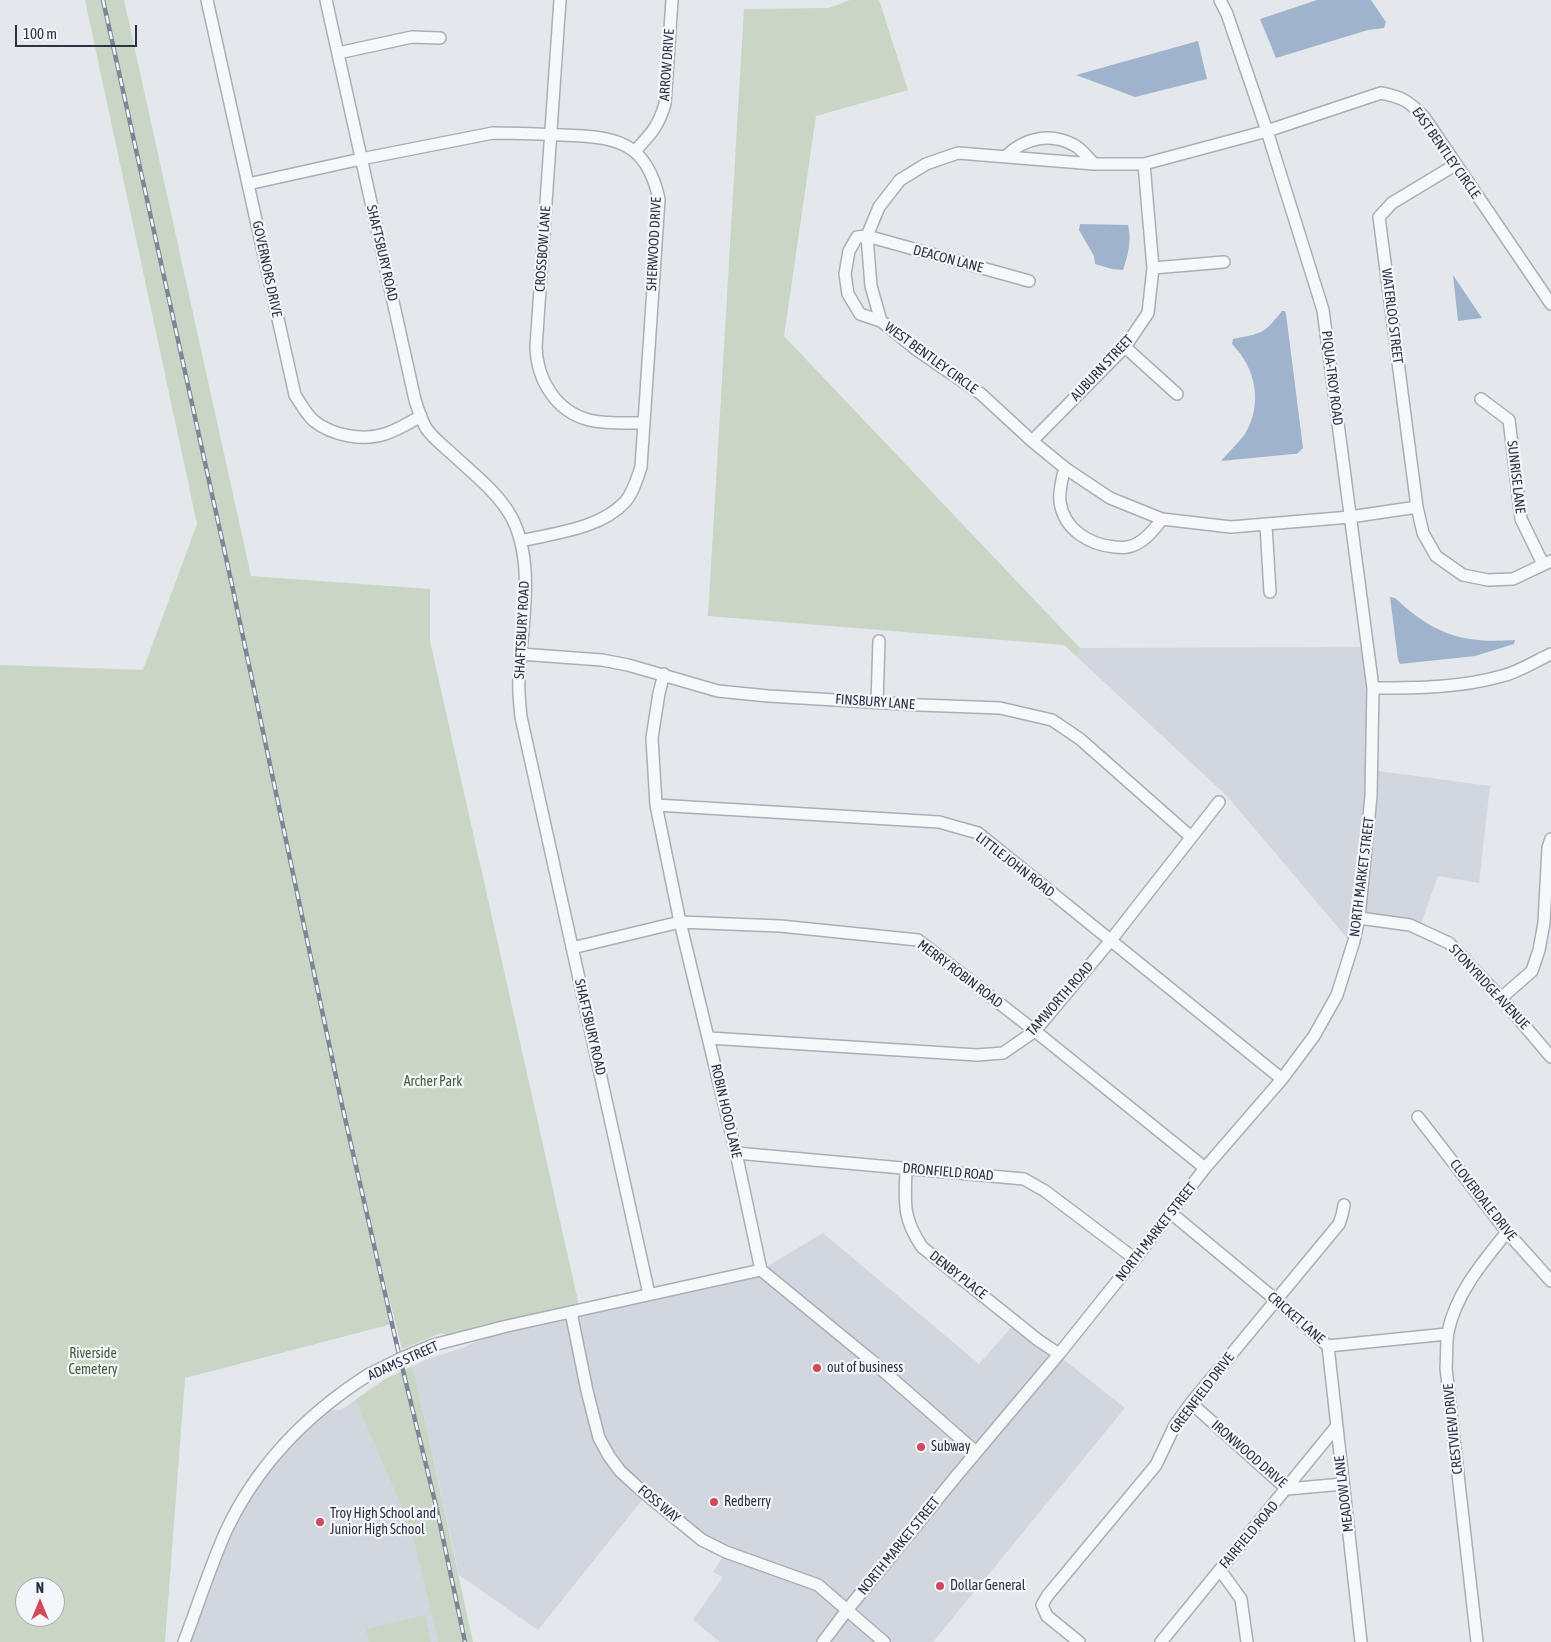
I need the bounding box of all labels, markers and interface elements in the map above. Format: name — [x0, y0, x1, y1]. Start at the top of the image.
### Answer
scale bar — [18, 15, 140, 47]
text: 100 m — [23, 25, 57, 42]
street label: ARROW DRIVE — [656, 28, 678, 102]
street label: EAST BENTLEY CIRCLE — [1408, 104, 1484, 202]
street label: SHERWOOD DRIVE — [643, 197, 665, 291]
street label: SHAFTSBURY ROAD — [363, 203, 401, 303]
street label: CROSSBOW LANE — [532, 205, 554, 293]
street label: GOVERNORS DRIVE — [249, 219, 285, 319]
street label: DEACON LANE — [911, 242, 985, 276]
street label: WATERLOO STREET — [1378, 267, 1406, 365]
street label: WEST BENTLEY CIRCLE — [881, 319, 981, 397]
street label: PIQUA-TROY ROAD — [1318, 330, 1346, 426]
street label: AUBURN STREET — [1067, 331, 1137, 405]
street label: SUNRISE LANE — [1503, 440, 1529, 514]
street label: SHAFTSBURY ROAD — [511, 581, 533, 679]
street label: FINSBURY LANE — [835, 691, 915, 713]
street label: NORTH MARKET STREET — [1346, 816, 1378, 938]
street label: LITTLE JOHN ROAD — [972, 829, 1058, 901]
street label: MERRY ROBIN ROAD — [914, 936, 1006, 1012]
street label: STONYRIDGE AVENUE — [1445, 941, 1533, 1033]
street label: TAMWORTH ROAD — [1023, 958, 1097, 1040]
street label: SHAFTSBURY ROAD — [571, 977, 609, 1077]
street label: ROBIN HOOD LANE — [707, 1062, 745, 1160]
park label: Archer Park — [404, 1074, 462, 1090]
street label: CLOVERDALE DRIVE — [1446, 1156, 1520, 1244]
street label: DRONFIELD ROAD — [902, 1160, 994, 1184]
street label: NORTH MARKET STREET — [1112, 1179, 1200, 1285]
street label: DENBY PLACE — [926, 1247, 990, 1303]
street label: CRICKET LANE — [1264, 1289, 1328, 1347]
street label: ADAMS STREET — [365, 1338, 441, 1384]
park label: Riverside Cemetery — [68, 1346, 118, 1378]
street label: GREENFIELD DRIVE — [1166, 1350, 1238, 1436]
place label: out of business — [827, 1360, 903, 1376]
marker: out of business — [811, 1362, 823, 1374]
street label: CRESTVIEW DRIVE — [1440, 1383, 1466, 1475]
street label: IRONWOOD DRIVE — [1208, 1417, 1290, 1491]
place label: Subway — [931, 1439, 971, 1455]
marker: Subway — [915, 1441, 927, 1453]
street label: MEADOW LANE — [1331, 1455, 1357, 1533]
street label: FOSS WAY — [635, 1482, 683, 1526]
place label: Redberry — [724, 1494, 771, 1510]
street label: NORTH MARKET STREET — [854, 1494, 944, 1598]
marker: Redberry — [708, 1496, 720, 1508]
street label: FAIRFIELD ROAD — [1216, 1498, 1282, 1572]
place label: Troy High School and Junior High School — [330, 1506, 436, 1538]
marker: Troy High School and Junior High School — [314, 1516, 326, 1528]
north arrow — [15, 1577, 65, 1627]
place label: Dollar General — [950, 1578, 1025, 1594]
text: N — [36, 1580, 44, 1596]
marker: Dollar General — [934, 1580, 946, 1592]

